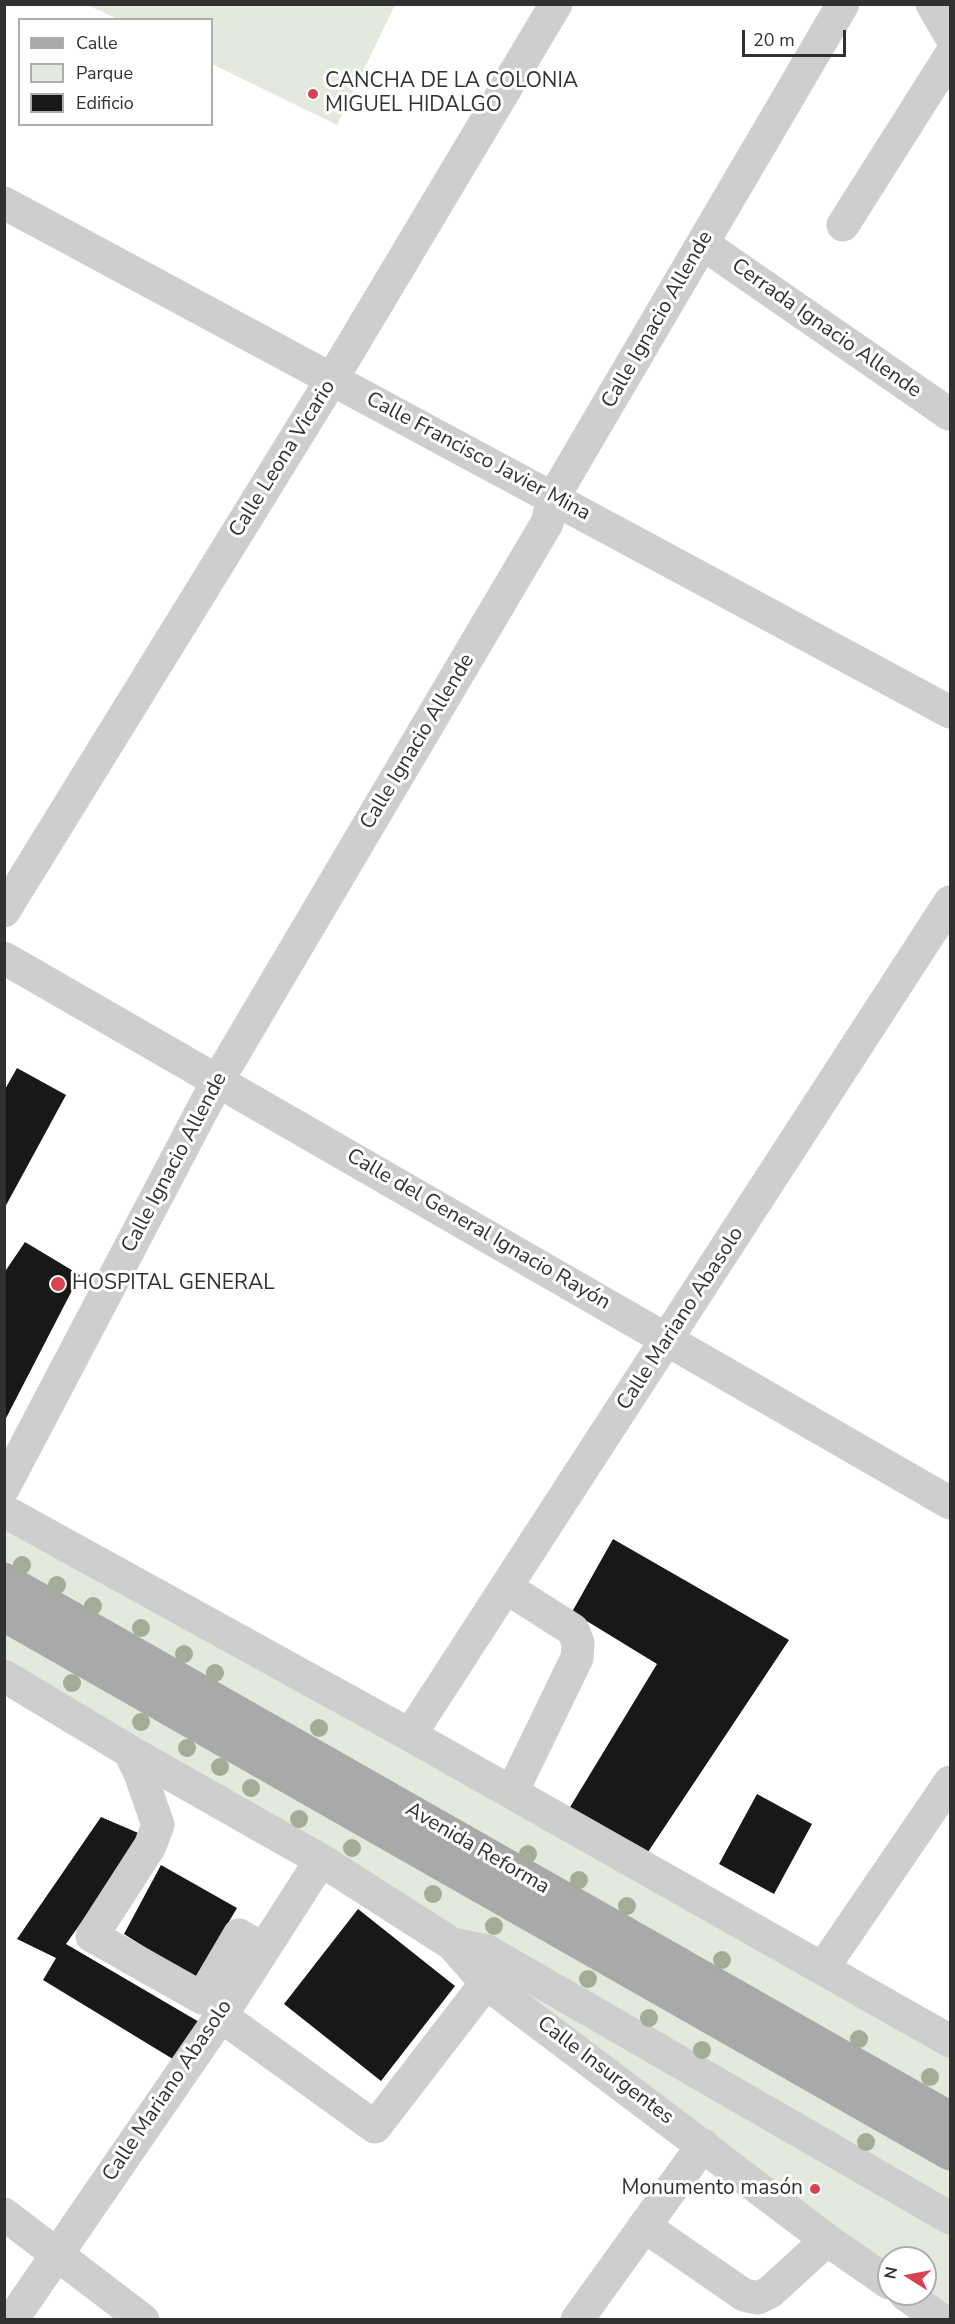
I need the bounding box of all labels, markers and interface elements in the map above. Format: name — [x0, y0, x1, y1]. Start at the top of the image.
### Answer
legend — [18, 18, 213, 126]
scale bar — [745, 18, 848, 56]
text: 20 m — [753, 28, 795, 52]
text: Calle — [76, 31, 118, 55]
text: Parque — [76, 61, 133, 85]
place label: CANCHA DE LA COLONIA MIGUEL HIDALGO — [325, 69, 578, 119]
marker: CANCHA DE LA COLONIA MIGUEL HIDALGO — [306, 87, 320, 101]
text: Edificio — [76, 91, 134, 115]
street label: Calle Ignacio Allende — [597, 227, 719, 413]
street label: Cerrada Ignacio Allende — [726, 254, 926, 404]
street label: Calle Leona Vicario — [224, 376, 342, 542]
street label: Calle Francisco Javier Mina — [362, 387, 594, 527]
street label: Calle Ignacio Allende — [356, 650, 480, 834]
street label: Calle Ignacio Allende — [117, 1069, 233, 1257]
street label: Calle del General Ignacio Rayón — [342, 1144, 614, 1316]
street label: Calle Mariano Abasolo — [612, 1223, 750, 1415]
place label: HOSPITAL GENERAL — [72, 1271, 275, 1297]
marker: HOSPITAL GENERAL — [49, 1275, 67, 1293]
street label: Avenida Reforma — [400, 1798, 554, 1900]
street label: Calle Mariano Abasolo — [98, 1995, 238, 2187]
street label: Calle Insurgentes — [532, 2011, 678, 2131]
place label: Monumento masón — [621, 2176, 803, 2202]
marker: Monumento masón — [808, 2182, 822, 2196]
north arrow — [877, 2246, 937, 2306]
text: N — [879, 2265, 903, 2281]

